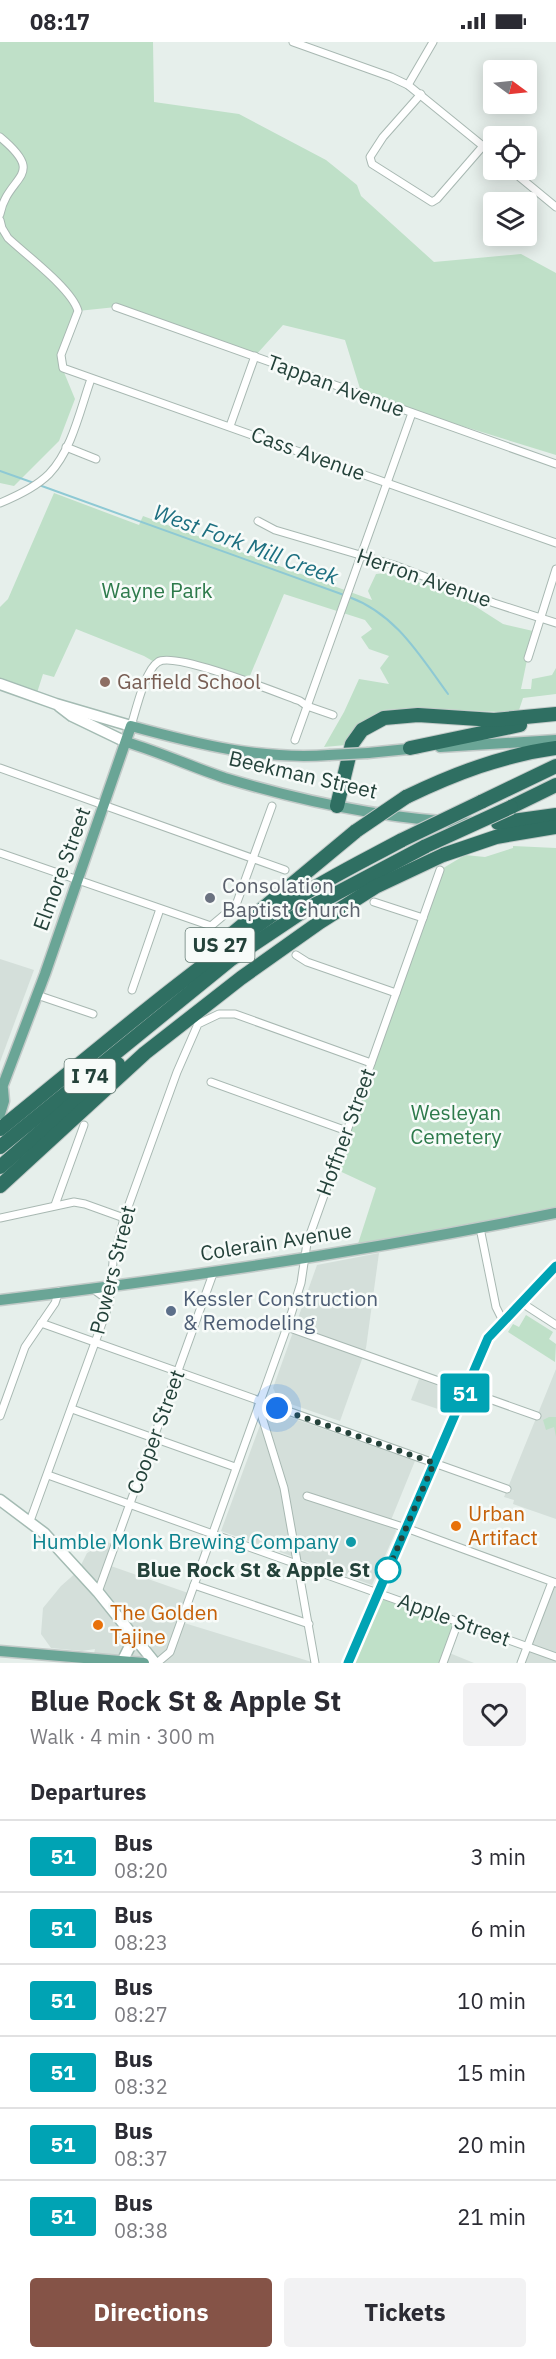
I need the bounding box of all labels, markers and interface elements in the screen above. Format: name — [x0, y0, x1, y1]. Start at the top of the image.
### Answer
text: 08:17 — [30, 7, 90, 36]
north arrow — [483, 60, 537, 114]
map controls — [483, 60, 537, 246]
button: locate — [483, 126, 537, 180]
button: layers — [483, 192, 537, 246]
street label: Tappan Avenue — [264, 347, 409, 423]
street label: Cass Avenue — [247, 419, 369, 487]
water label: West Fork Mill Creek — [150, 497, 343, 591]
street label: Herron Avenue — [353, 541, 495, 613]
park label: Wayne Park — [101, 576, 213, 604]
place label: Garfield School — [117, 667, 261, 695]
marker: Garfield School — [98, 675, 112, 689]
street label: Beekman Street — [226, 743, 380, 805]
street label: Elmore Street — [26, 803, 96, 934]
place label: Consolation Baptist Church — [222, 871, 361, 923]
marker: Consolation Baptist Church — [203, 891, 217, 905]
road number: US 27 — [186, 928, 254, 962]
road number: I 74 — [64, 1059, 116, 1093]
street label: Hoffner Street — [309, 1064, 381, 1199]
park label: Wesleyan Cemetery — [410, 1098, 502, 1150]
street label: Powers Street — [82, 1202, 142, 1337]
street label: Colerain Avenue — [198, 1215, 354, 1267]
place label: Kessler Construction & Remodeling — [183, 1284, 378, 1336]
marker: Kessler Construction & Remodeling — [164, 1304, 178, 1318]
street label: Cooper Street — [120, 1366, 191, 1498]
line badge: 51 — [438, 1374, 492, 1412]
text: 51 — [452, 1379, 478, 1407]
your location — [262, 1393, 292, 1423]
place label: Urban Artifact — [468, 1499, 538, 1551]
marker: Urban Artifact — [449, 1519, 463, 1533]
place label: Humble Monk Brewing Company — [32, 1527, 340, 1555]
marker: Humble Monk Brewing Company — [344, 1535, 358, 1549]
place label: Blue Rock St & Apple St — [137, 1555, 370, 1583]
marker: Blue Rock St & Apple St — [375, 1557, 401, 1583]
street label: Apple Street — [394, 1586, 514, 1652]
place label: The Golden Tajine — [110, 1598, 218, 1650]
marker: The Golden Tajine — [91, 1618, 105, 1632]
text: Blue Rock St & Apple St — [30, 1682, 341, 1719]
button: heart — [463, 1683, 526, 1746]
text: Walk · 4 min · 300 m — [30, 1723, 215, 1750]
text: Departures — [30, 1777, 146, 1806]
text: Bus — [114, 1828, 153, 1857]
text: 51 — [50, 1842, 76, 1870]
text: 3 min — [470, 1842, 526, 1871]
text: 08:20 — [114, 1857, 168, 1884]
text: Bus — [114, 1900, 153, 1929]
text: 51 — [50, 1914, 76, 1942]
text: 6 min — [470, 1914, 526, 1943]
text: 08:23 — [114, 1929, 168, 1956]
text: Bus — [114, 1972, 153, 2001]
text: 51 — [50, 1986, 76, 2014]
text: 10 min — [457, 1986, 526, 2015]
text: 08:27 — [114, 2001, 168, 2028]
text: Bus — [114, 2044, 153, 2073]
text: 51 — [50, 2058, 76, 2086]
text: 15 min — [457, 2058, 526, 2087]
text: 08:32 — [114, 2073, 168, 2100]
text: Bus — [114, 2116, 153, 2145]
text: 51 — [50, 2130, 76, 2158]
text: 20 min — [457, 2130, 526, 2159]
text: 08:37 — [114, 2145, 168, 2172]
text: Bus — [114, 2188, 153, 2217]
text: 51 — [50, 2202, 76, 2230]
text: 21 min — [457, 2202, 526, 2231]
text: 08:38 — [114, 2217, 168, 2244]
button: Directions — [30, 2278, 272, 2347]
button: Tickets — [284, 2278, 526, 2347]

